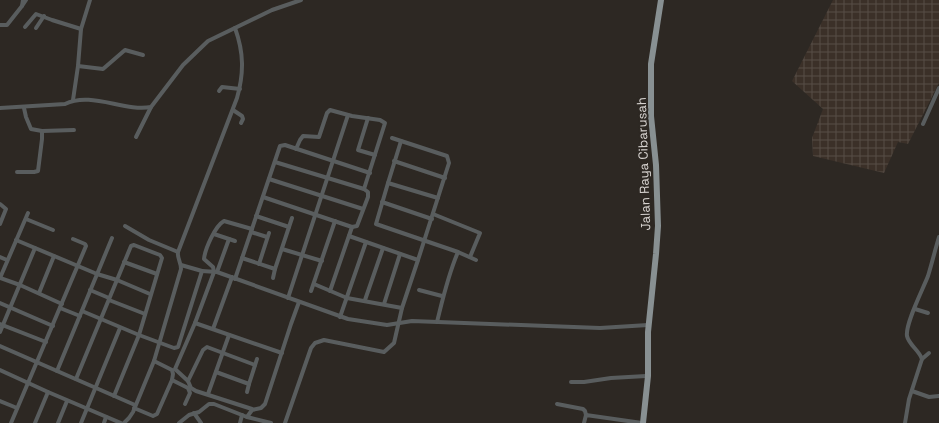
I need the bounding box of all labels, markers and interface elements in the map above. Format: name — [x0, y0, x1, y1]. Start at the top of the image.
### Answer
street label: Jalan Raya Cibarusah — [633, 97, 654, 231]

